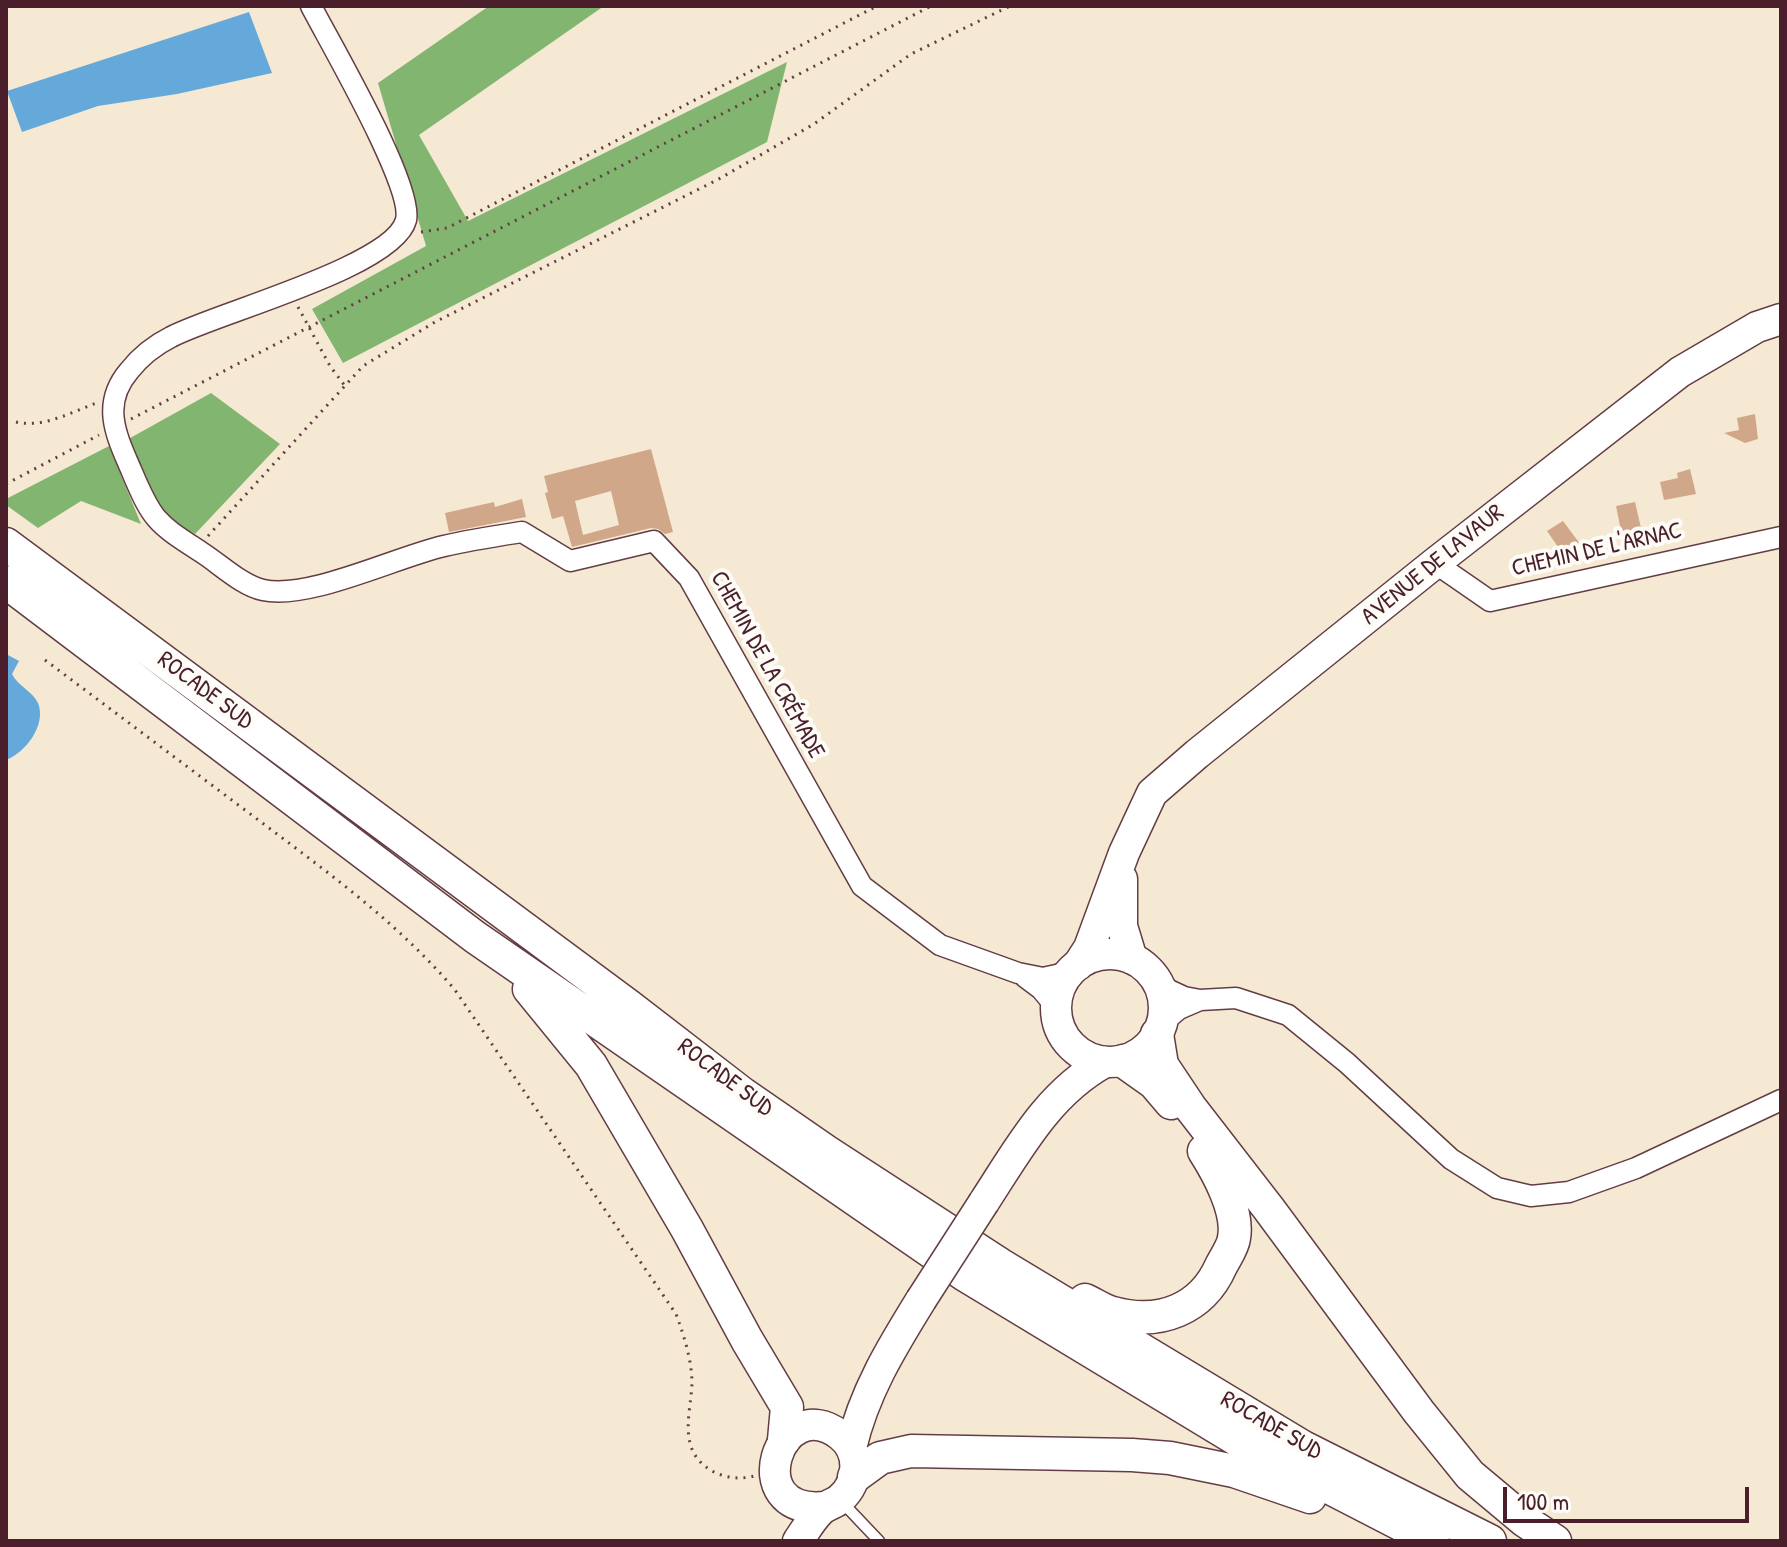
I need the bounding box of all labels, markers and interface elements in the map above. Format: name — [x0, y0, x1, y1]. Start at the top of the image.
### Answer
street label: AVENUE DE LAVAUR — [1356, 499, 1510, 631]
street label: CHEMIN DE L'ARNAC — [1509, 516, 1685, 584]
street label: CHEMIN DE LA CRÉMADE — [704, 566, 830, 764]
street label: ROCADE SUD — [152, 646, 258, 736]
street label: ROCADE SUD — [672, 1033, 778, 1123]
street label: ROCADE SUD — [1215, 1385, 1327, 1467]
scale bar — [1507, 1471, 1753, 1521]
text: 100 m — [1517, 1485, 1569, 1517]

